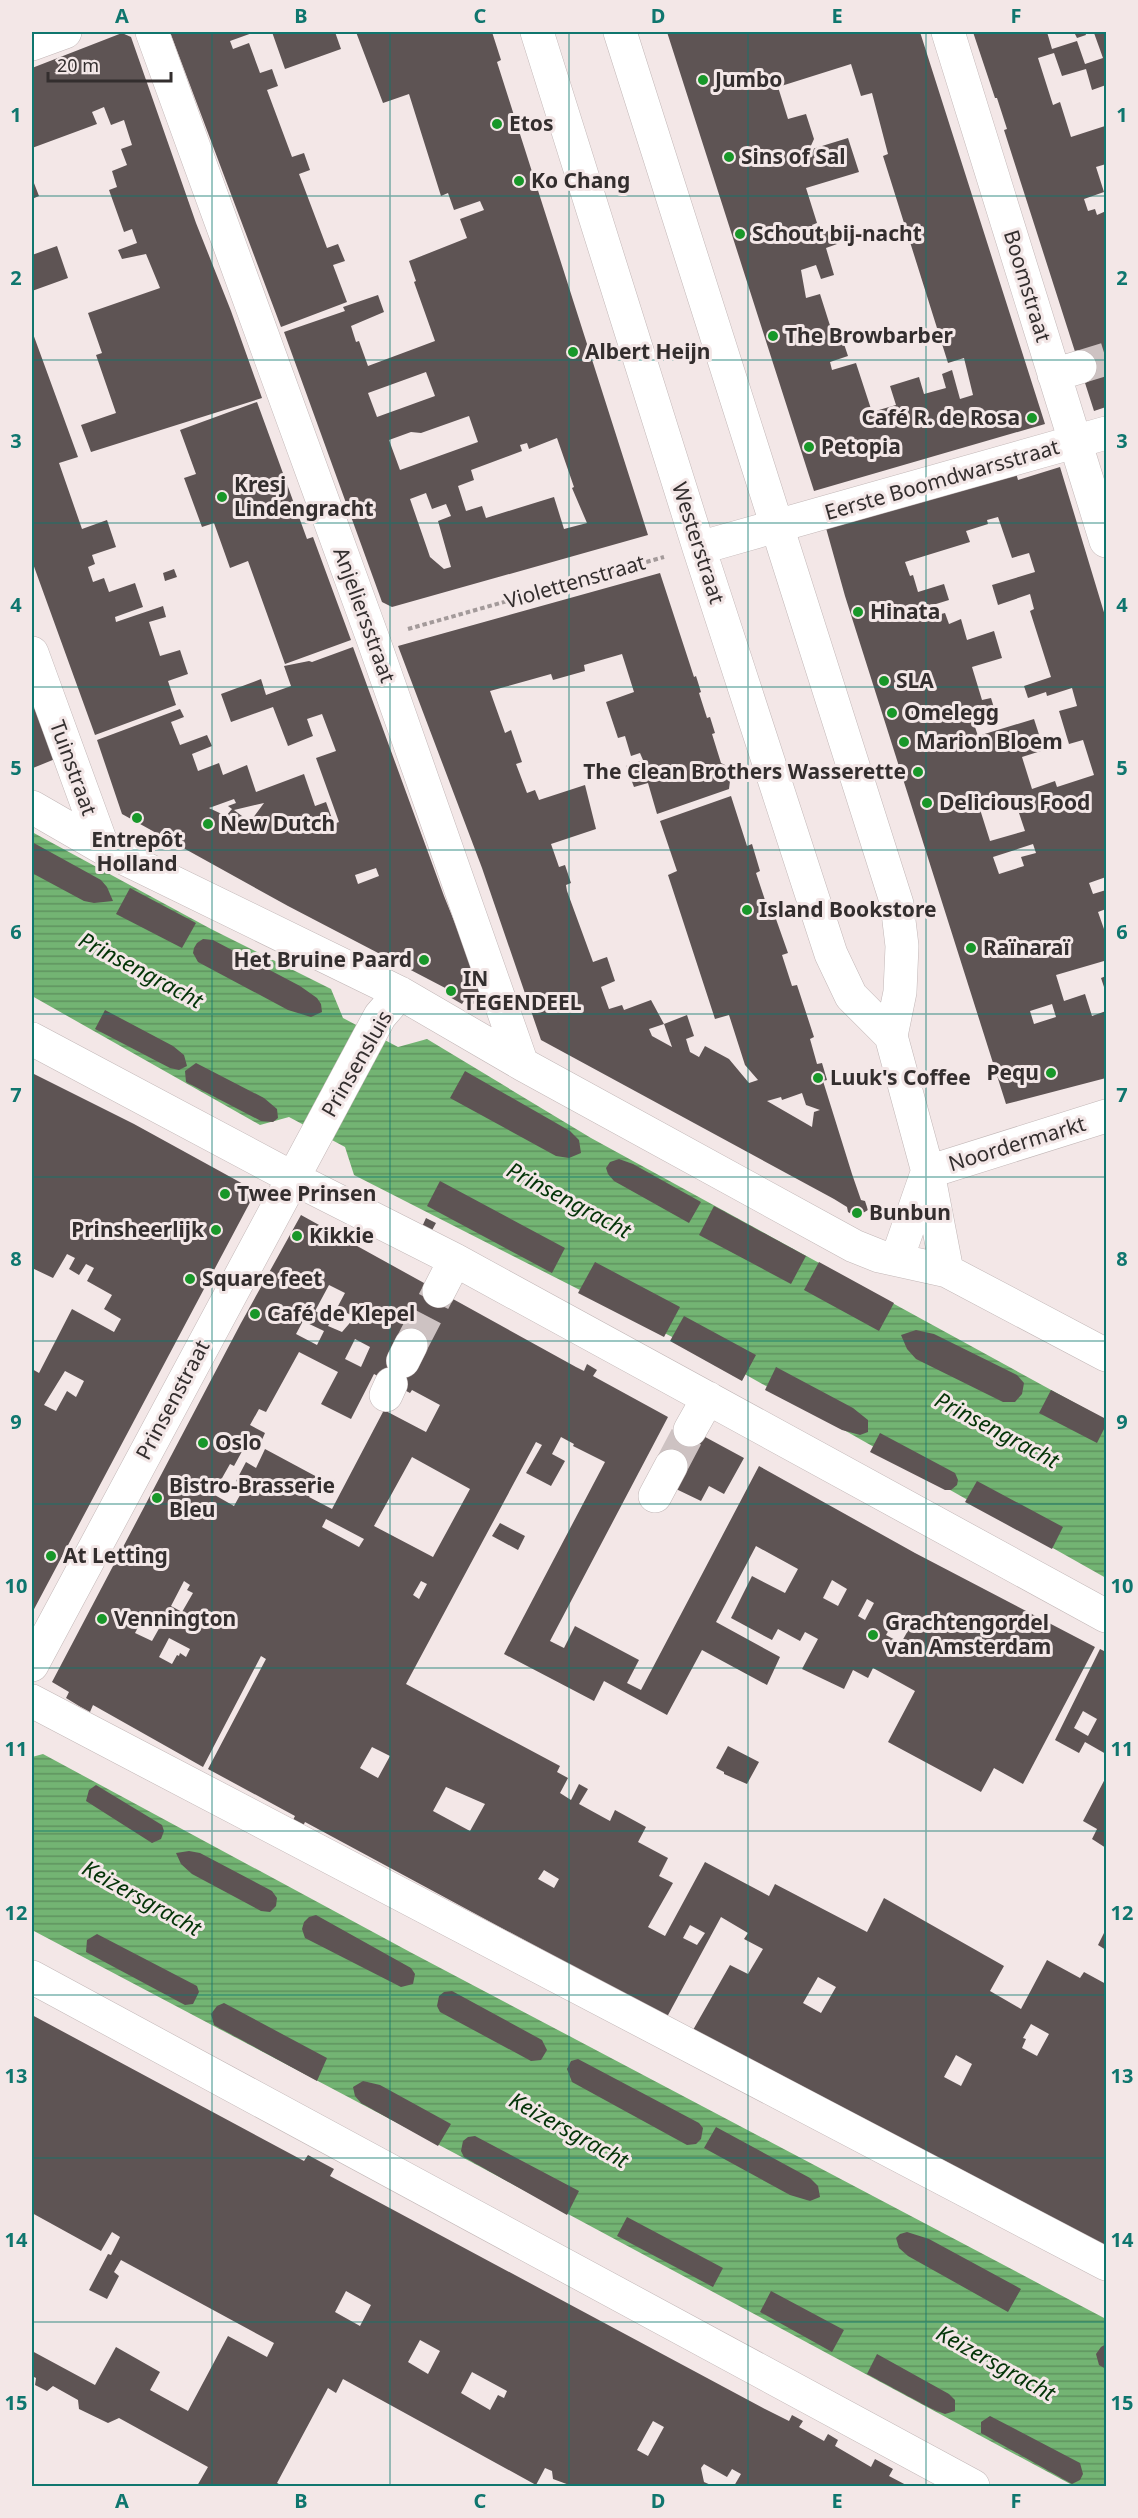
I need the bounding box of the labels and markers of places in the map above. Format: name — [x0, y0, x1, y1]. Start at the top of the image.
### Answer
place label: Jumbo — [713, 65, 782, 93]
marker: Jumbo — [696, 73, 710, 87]
place label: Etos — [509, 109, 554, 137]
marker: Etos — [490, 117, 504, 131]
place label: Sins of Sal — [741, 142, 846, 170]
marker: Sins of Sal — [722, 150, 736, 164]
place label: Ko Chang — [531, 166, 630, 194]
marker: Ko Chang — [512, 174, 526, 188]
place label: Schout bij-nacht — [752, 219, 922, 247]
marker: Schout bij-nacht — [733, 227, 747, 241]
place label: The Browbarber — [785, 321, 953, 349]
marker: The Browbarber — [766, 329, 780, 343]
place label: Albert Heijn — [585, 337, 710, 365]
marker: Albert Heijn — [566, 345, 580, 359]
place label: Café R. de Rosa — [861, 403, 1020, 431]
marker: Café R. de Rosa — [1025, 411, 1039, 425]
place label: Petopia — [821, 432, 901, 460]
marker: Petopia — [802, 440, 816, 454]
place label: Kresj Lindengracht — [234, 470, 374, 522]
marker: Kresj Lindengracht — [215, 490, 229, 504]
place label: Hinata — [870, 597, 940, 625]
marker: Hinata — [851, 605, 865, 619]
place label: SLA — [896, 666, 934, 694]
marker: SLA — [877, 674, 891, 688]
place label: Omelegg — [904, 698, 999, 726]
marker: Omelegg — [885, 706, 899, 720]
place label: Marion Bloem — [916, 727, 1063, 755]
marker: Marion Bloem — [897, 735, 911, 749]
place label: The Clean Brothers Wasserette — [583, 757, 906, 785]
marker: The Clean Brothers Wasserette — [911, 765, 925, 779]
place label: Delicious Food — [939, 788, 1090, 816]
marker: Delicious Food — [920, 796, 934, 810]
place label: New Dutch — [220, 809, 335, 837]
marker: Entrepôt Holland — [130, 811, 144, 825]
marker: New Dutch — [201, 817, 215, 831]
place label: Entrepôt Holland — [91, 825, 183, 877]
place label: Island Bookstore — [759, 895, 936, 923]
marker: Island Bookstore — [740, 903, 754, 917]
place label: Raïnaraï — [983, 933, 1070, 961]
marker: Raïnaraï — [964, 941, 978, 955]
place label: Het Bruine Paard — [233, 945, 412, 973]
marker: Het Bruine Paard — [417, 953, 431, 967]
place label: IN TEGENDEEL — [463, 964, 582, 1016]
marker: IN TEGENDEEL — [444, 984, 458, 998]
place label: Pequ — [987, 1058, 1039, 1086]
place label: Luuk's Coffee — [830, 1063, 971, 1091]
marker: Pequ — [1044, 1066, 1058, 1080]
marker: Luuk's Coffee — [811, 1071, 825, 1085]
place label: Twee Prinsen — [237, 1179, 376, 1207]
marker: Twee Prinsen — [218, 1187, 232, 1201]
place label: Bunbun — [869, 1198, 951, 1226]
marker: Bunbun — [850, 1206, 864, 1220]
place label: Prinsheerlijk — [71, 1215, 205, 1243]
place label: Kikkie — [309, 1221, 374, 1249]
marker: Prinsheerlijk — [209, 1223, 223, 1237]
marker: Kikkie — [290, 1229, 304, 1243]
place label: Square feet — [202, 1264, 322, 1292]
marker: Square feet — [183, 1272, 197, 1286]
place label: Café de Klepel — [267, 1299, 415, 1327]
marker: Café de Klepel — [248, 1307, 262, 1321]
place label: Oslo — [215, 1428, 262, 1456]
marker: Oslo — [196, 1436, 210, 1450]
place label: Bistro-Brasserie Bleu — [169, 1471, 335, 1523]
marker: Bistro-Brasserie Bleu — [150, 1491, 164, 1505]
place label: At Letting — [63, 1541, 168, 1569]
marker: At Letting — [44, 1549, 58, 1563]
place label: Vennington — [114, 1604, 236, 1632]
place label: Grachtengordel van Amsterdam — [885, 1608, 1051, 1660]
marker: Vennington — [95, 1612, 109, 1626]
marker: Grachtengordel van Amsterdam — [866, 1628, 880, 1642]

